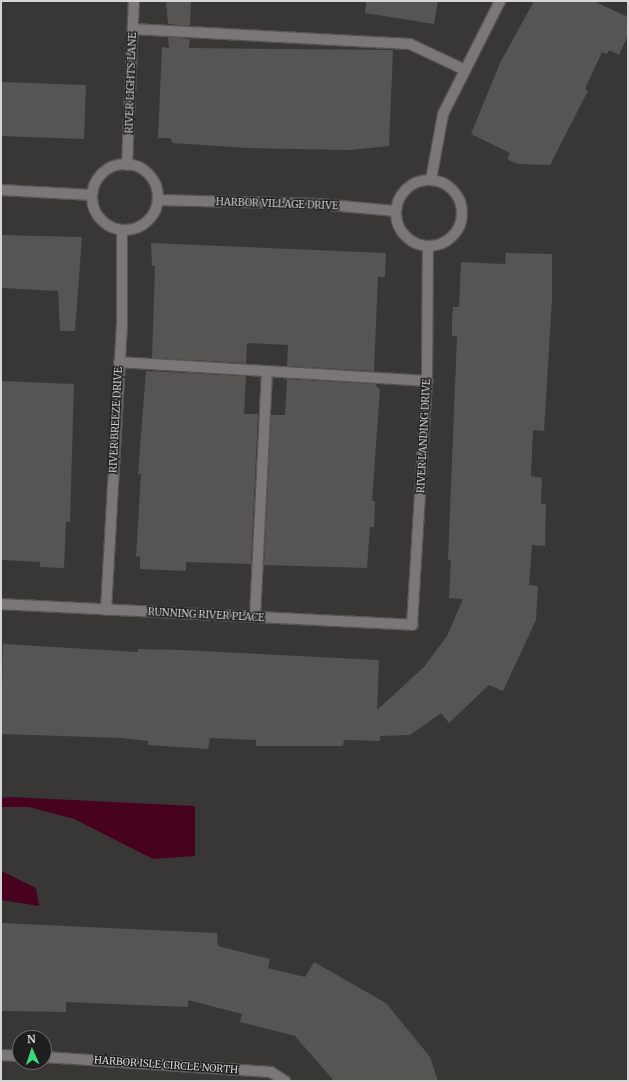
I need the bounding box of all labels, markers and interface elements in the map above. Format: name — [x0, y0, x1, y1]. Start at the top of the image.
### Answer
street label: RIVER LIGHTS LANE — [123, 32, 139, 134]
street label: HARBOR VILLAGE DRIVE — [216, 196, 338, 212]
street label: RIVER BREEZE DRIVE — [107, 367, 125, 473]
street label: RIVER LANDING DRIVE — [415, 379, 433, 493]
street label: RUNNING RIVER PLACE — [147, 606, 265, 624]
north arrow — [12, 1030, 52, 1070]
text: N — [27, 1032, 36, 1046]
street label: HARBOR ISLE CIRCLE NORTH — [93, 1054, 239, 1076]

